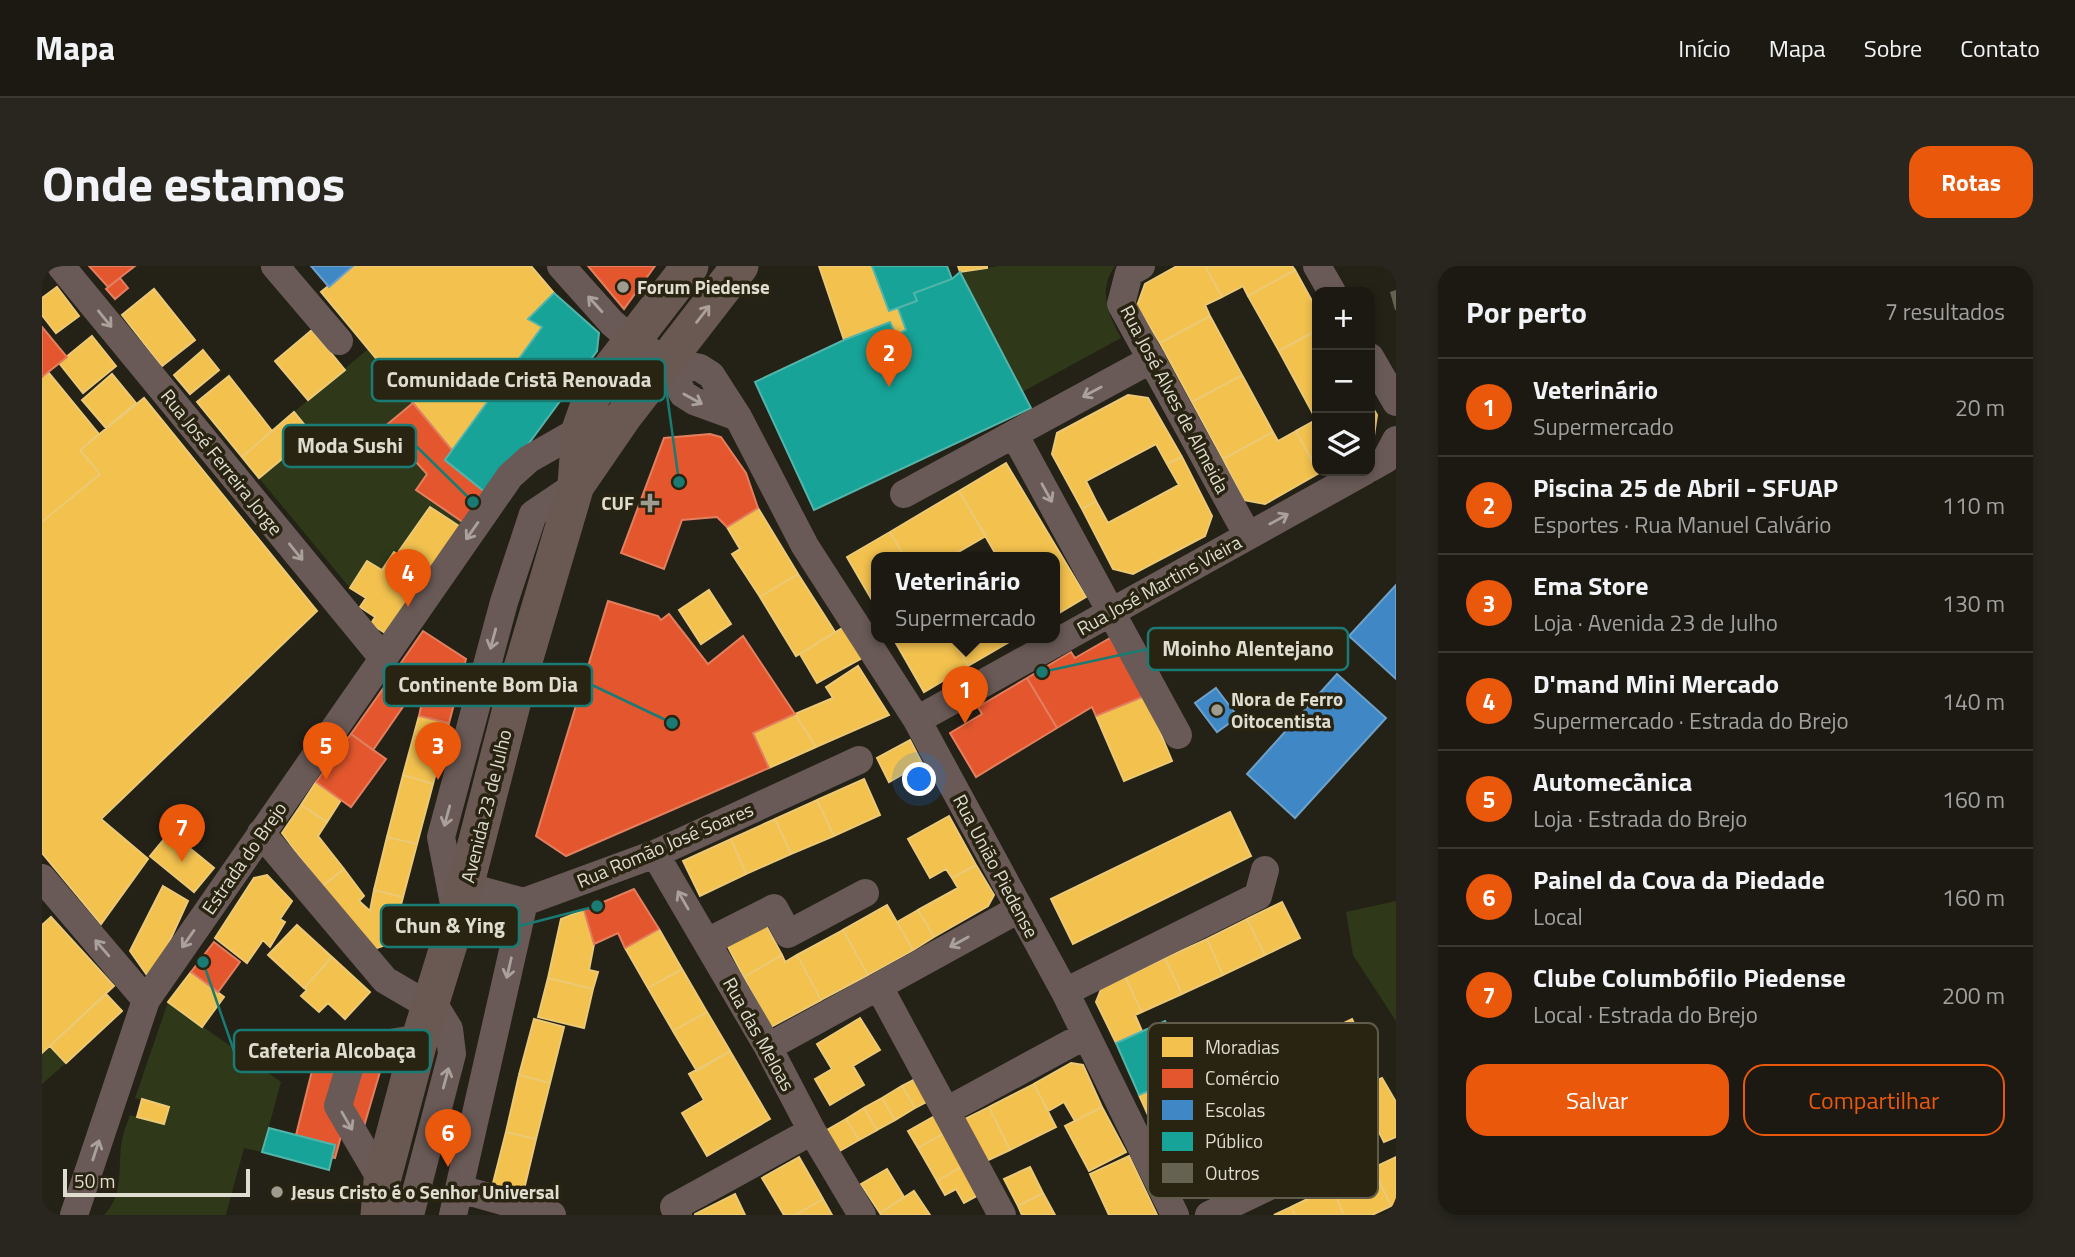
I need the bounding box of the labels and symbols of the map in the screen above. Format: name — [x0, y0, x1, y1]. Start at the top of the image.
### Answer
place label: Forum Piedense — [637, 272, 770, 301]
marker: Forum Piedense — [615, 279, 631, 295]
one-way arrow — [587, 296, 603, 314]
street label: Rua José Alves de Almeida — [1113, 299, 1238, 498]
one-way arrow — [695, 305, 710, 323]
one-way arrow — [97, 309, 112, 327]
pin: 2 — [866, 329, 912, 387]
callout: Comunidade Cristã Renovada — [372, 359, 665, 401]
text: Comunidade Cristã Renovada — [387, 363, 652, 395]
street label: Rua José Ferreira Jorge — [154, 382, 291, 541]
one-way arrow — [1082, 386, 1103, 399]
one-way arrow — [683, 392, 703, 406]
callout: Moda Sushi — [283, 425, 416, 467]
text: Moda Sushi — [297, 429, 403, 461]
one-way arrow — [1040, 483, 1054, 503]
place label: CUF — [601, 488, 634, 517]
marker: CUF — [640, 493, 660, 513]
one-way arrow — [1268, 512, 1289, 525]
one-way arrow — [465, 521, 479, 540]
street label: Rua José Martins Vieira — [1071, 527, 1247, 642]
one-way arrow — [288, 542, 303, 560]
pin: 4 — [385, 549, 431, 607]
one-way arrow — [486, 628, 499, 650]
callout: Moinho Alentejano — [1148, 628, 1348, 670]
text: Moinho Alentejano — [1162, 632, 1334, 664]
callout: Continente Bom Dia — [384, 664, 592, 706]
pin: 1 — [942, 666, 988, 724]
text: Continente Bom Dia — [398, 668, 578, 700]
place label: Nora de Ferro Oitocentista — [1231, 684, 1343, 735]
marker: Nora de Ferro Oitocentista — [1209, 702, 1225, 718]
pin: 5 — [303, 722, 349, 780]
pin: 3 — [415, 722, 461, 780]
street label: Avenida 23 de Julho — [452, 726, 519, 886]
your location — [902, 762, 936, 796]
street label: Rua União Piedense — [946, 789, 1047, 943]
street label: Rua Romão José Soares — [572, 794, 758, 895]
street label: Estrada do Brejo — [194, 795, 293, 920]
pin: 7 — [159, 804, 205, 862]
one-way arrow — [440, 804, 453, 826]
one-way arrow — [675, 891, 689, 911]
callout: Chun & Ying — [381, 905, 519, 947]
text: Chun & Ying — [395, 909, 505, 941]
one-way arrow — [181, 929, 195, 948]
one-way arrow — [949, 936, 970, 949]
one-way arrow — [94, 939, 110, 957]
one-way arrow — [502, 956, 516, 979]
street label: Rua das Meloas — [716, 972, 803, 1096]
legend — [1148, 1023, 1378, 1198]
callout: Cafeteria Alcobaça — [234, 1030, 430, 1072]
text: Moradias — [1205, 1032, 1280, 1061]
text: Cafeteria Alcobaça — [248, 1034, 416, 1066]
text: Comércio — [1205, 1063, 1280, 1092]
one-way arrow — [440, 1067, 453, 1090]
text: Escolas — [1205, 1095, 1265, 1124]
pin: 6 — [425, 1109, 471, 1167]
one-way arrow — [340, 1110, 354, 1130]
text: Público — [1205, 1126, 1263, 1155]
one-way arrow — [91, 1140, 103, 1162]
text: Outros — [1205, 1158, 1260, 1187]
scale bar — [63, 1166, 250, 1198]
place label: Jesus Cristo é o Senhor Universal — [291, 1177, 560, 1206]
marker: Jesus Cristo é o Senhor Universal — [269, 1184, 285, 1200]

